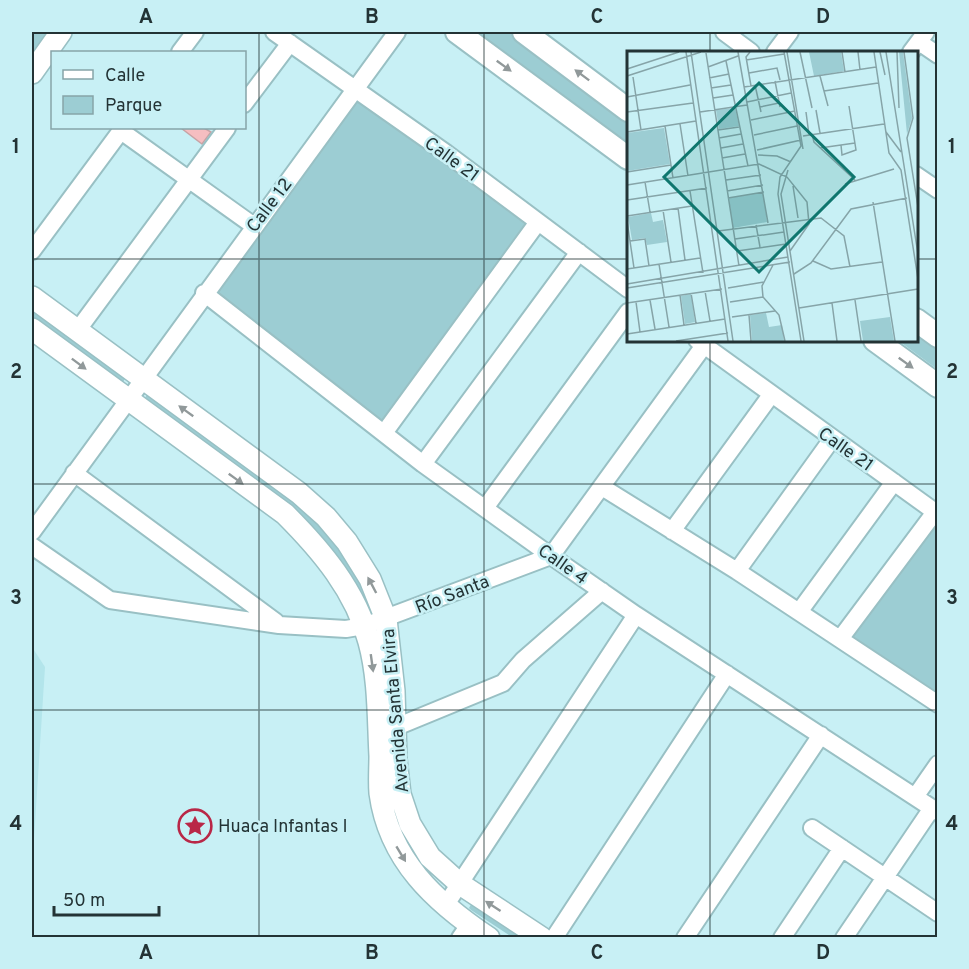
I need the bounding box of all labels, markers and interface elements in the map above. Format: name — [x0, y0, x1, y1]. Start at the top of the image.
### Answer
text: A — [139, 5, 153, 31]
text: B — [365, 5, 379, 31]
text: C — [591, 5, 603, 31]
text: D — [816, 5, 830, 31]
legend — [51, 51, 246, 129]
inset map — [627, 51, 918, 342]
one-way arrow — [496, 60, 512, 72]
text: Calle — [105, 65, 145, 88]
one-way arrow — [574, 69, 589, 81]
text: Parque — [105, 95, 162, 118]
street label: Calle 21 — [419, 133, 483, 188]
text: 1 — [12, 135, 20, 161]
text: 1 — [948, 135, 956, 161]
street label: Calle 12 — [242, 174, 298, 238]
one-way arrow — [899, 357, 914, 369]
one-way arrow — [70, 358, 86, 370]
text: 2 — [10, 360, 22, 386]
text: 2 — [946, 360, 958, 386]
one-way arrow — [179, 405, 195, 417]
street label: Calle 21 — [813, 423, 877, 477]
one-way arrow — [228, 473, 244, 485]
street label: Calle 4 — [533, 540, 592, 591]
street label: Río Santa — [412, 571, 493, 620]
one-way arrow — [368, 576, 378, 594]
text: 3 — [10, 586, 22, 612]
text: 3 — [946, 586, 958, 612]
street label: Avenida Santa Elvira — [378, 628, 415, 794]
one-way arrow — [368, 654, 377, 673]
place icon: Huaca Infantas I — [177, 808, 213, 844]
text: 4 — [10, 812, 22, 838]
text: 4 — [946, 812, 958, 838]
place label: Huaca Infantas I — [218, 816, 348, 839]
one-way arrow — [396, 846, 407, 862]
scale bar — [54, 879, 159, 917]
text: 50 m — [63, 890, 105, 913]
one-way arrow — [485, 900, 501, 911]
text: A — [139, 941, 153, 967]
text: B — [365, 941, 379, 967]
text: C — [591, 941, 603, 967]
text: D — [816, 941, 830, 967]

